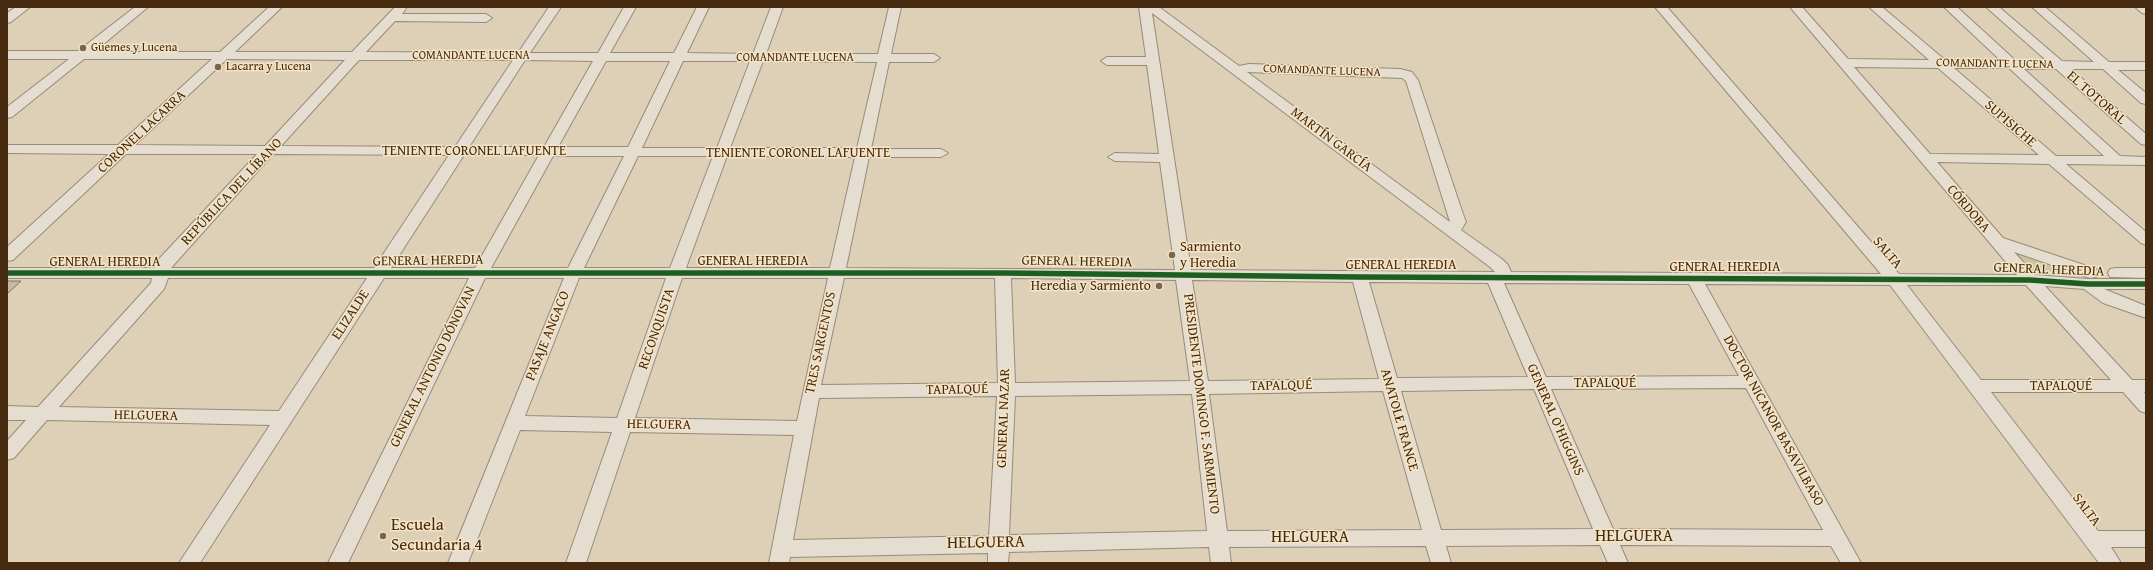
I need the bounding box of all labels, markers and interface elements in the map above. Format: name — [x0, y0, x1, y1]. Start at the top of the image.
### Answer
place label: Güemes y Lucena — [91, 41, 177, 55]
marker: Güemes y Lucena — [78, 43, 88, 53]
street label: COMANDANTE LUCENA — [412, 49, 530, 63]
street label: COMANDANTE LUCENA — [736, 51, 854, 65]
street label: COMANDANTE LUCENA — [1936, 56, 2054, 72]
place label: Lacarra y Lucena — [226, 60, 311, 74]
marker: Lacarra y Lucena — [213, 62, 223, 72]
street label: COMANDANTE LUCENA — [1263, 62, 1381, 80]
street label: EL TOTORAL — [2063, 68, 2129, 128]
street label: CORONEL LACARRA — [95, 87, 189, 177]
street label: SUPISICHE — [1981, 97, 2039, 151]
street label: MARTÍN GARCÍA — [1287, 104, 1375, 176]
street label: REPÚBLICA DEL LÍBANO — [178, 135, 286, 249]
street label: TENIENTE CORONEL LAFUENTE — [382, 143, 566, 159]
street label: TENIENTE CORONEL LAFUENTE — [706, 145, 890, 161]
street label: CÓRDOBA — [1943, 182, 1993, 236]
street label: SALTA — [1869, 234, 1905, 272]
place label: Sarmiento y Heredia — [1180, 239, 1241, 272]
marker: Sarmiento y Heredia — [1167, 250, 1177, 260]
street label: GENERAL HEREDIA — [372, 252, 484, 270]
street label: GENERAL HEREDIA — [698, 253, 808, 269]
street label: GENERAL HEREDIA — [1021, 253, 1133, 271]
street label: GENERAL HEREDIA — [50, 254, 160, 270]
street label: GENERAL HEREDIA — [1346, 257, 1456, 273]
street label: GENERAL HEREDIA — [1670, 259, 1780, 275]
street label: GENERAL HEREDIA — [1993, 260, 2105, 280]
place label: Heredia y Sarmiento — [1031, 278, 1151, 294]
marker: Heredia y Sarmiento — [1154, 281, 1164, 291]
street label: GENERAL ANTONIO DÓNOVAN — [387, 284, 479, 450]
street label: RECONQUISTA — [635, 286, 679, 372]
street label: ELIZALDE — [329, 287, 373, 343]
street label: PASAJE ANGACO — [522, 289, 574, 383]
street label: TRES SARGENTOS — [802, 290, 840, 396]
street label: PRESIDENTE DOMINGO F. SARMIENTO — [1179, 293, 1223, 515]
street label: DOCTOR NICANOR BASAVILBASO — [1719, 333, 1827, 509]
street label: GENERAL O'HIGGINS — [1523, 362, 1587, 478]
street label: ANATOLE FRANCE — [1376, 367, 1422, 473]
street label: GENERAL NAZAR — [994, 368, 1014, 468]
street label: TAPALQUÉ — [1574, 375, 1636, 391]
street label: TAPALQUÉ — [1250, 377, 1312, 395]
street label: TAPALQUÉ — [2030, 378, 2092, 394]
street label: TAPALQUÉ — [926, 381, 988, 399]
street label: HELGUERA — [114, 407, 178, 425]
street label: HELGUERA — [627, 416, 691, 434]
street label: SALTA — [2068, 490, 2104, 530]
place label: Escuela Secundaria 4 — [391, 516, 482, 556]
street label: HELGUERA — [1595, 527, 1673, 547]
street label: HELGUERA — [1271, 528, 1349, 548]
marker: Escuela Secundaria 4 — [378, 531, 388, 541]
street label: HELGUERA — [947, 532, 1025, 554]

